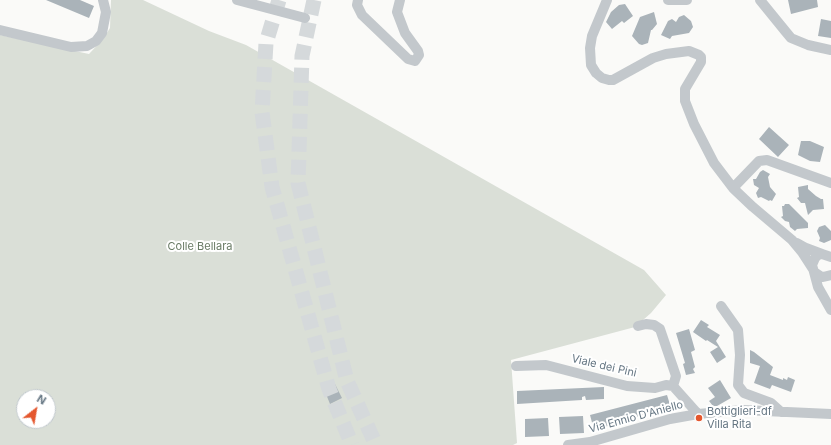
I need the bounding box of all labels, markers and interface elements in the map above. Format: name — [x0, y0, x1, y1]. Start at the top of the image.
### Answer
park label: Colle Bellara — [168, 240, 232, 254]
street label: Viale dei Pini — [570, 352, 638, 380]
north arrow — [16, 389, 56, 429]
text: N — [34, 391, 49, 408]
street label: Via Ennio D'Aniello — [587, 398, 685, 436]
place label: Bottiglieri-df Villa Rita — [707, 405, 772, 431]
marker: Bottiglieri-df Villa Rita — [694, 413, 704, 423]

